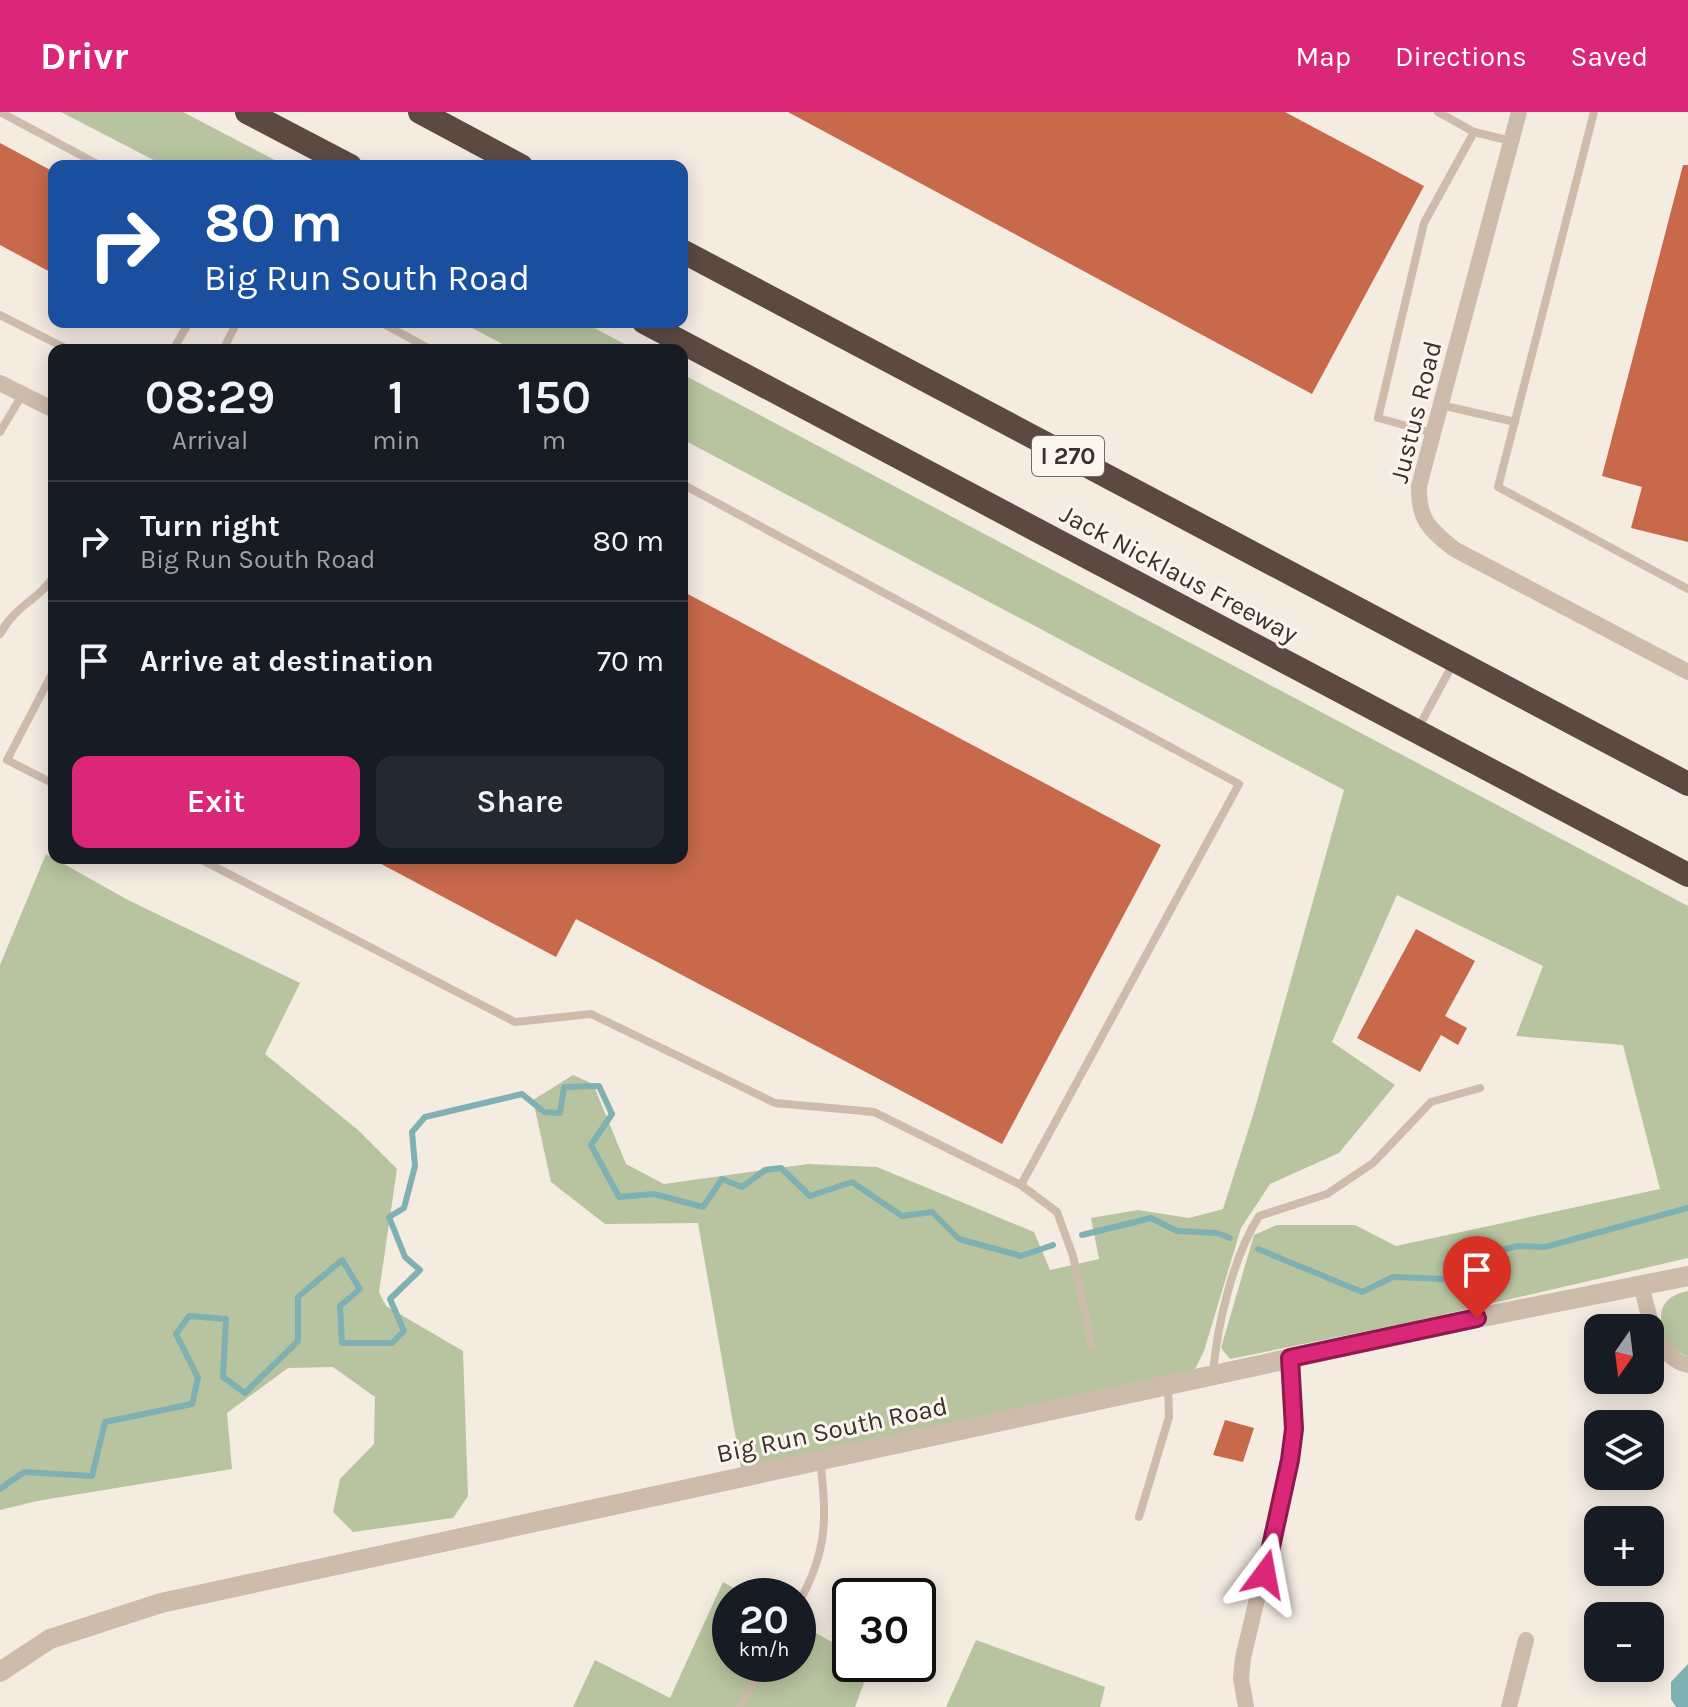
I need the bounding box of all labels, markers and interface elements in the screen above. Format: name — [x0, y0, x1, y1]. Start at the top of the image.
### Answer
text: Drivr — [40, 34, 128, 79]
text: Map — [1296, 40, 1351, 73]
text: Directions — [1395, 40, 1527, 73]
text: Saved — [1571, 40, 1648, 73]
text: 80 m — [204, 190, 343, 255]
icon: right — [72, 192, 176, 296]
text: Big Run South Road — [204, 257, 530, 299]
street label: Justus Road — [1383, 338, 1449, 486]
text: 08:29 — [145, 369, 275, 425]
text: 1 — [388, 369, 404, 425]
text: 150 — [517, 369, 591, 425]
text: Arrival — [172, 425, 248, 456]
text: min — [372, 425, 420, 456]
text: m — [542, 425, 566, 456]
road number: I 270 — [1032, 436, 1104, 476]
street label: Jack Nicklaus Freeway — [1055, 498, 1303, 650]
text: Turn right — [140, 508, 280, 544]
icon: right — [72, 519, 116, 563]
text: 80 m — [593, 523, 664, 559]
text: Big Run South Road — [140, 544, 375, 575]
icon: arrive — [72, 639, 116, 683]
text: Arrive at destination — [140, 643, 434, 679]
text: 70 m — [597, 643, 664, 679]
button: Exit — [72, 756, 360, 848]
button: Share — [376, 756, 664, 848]
pin — [1443, 1236, 1511, 1318]
icon: arrive — [1455, 1248, 1499, 1292]
north arrow — [1584, 1314, 1664, 1394]
map controls — [1584, 1314, 1664, 1682]
street label: Big Run South Road — [714, 1390, 950, 1470]
button: layers — [1584, 1410, 1664, 1490]
button: + — [1584, 1506, 1664, 1586]
position arrow — [1223, 1532, 1307, 1616]
speed limit sign: 30 — [832, 1578, 936, 1682]
text: 20 — [739, 1596, 789, 1643]
button: − — [1584, 1602, 1664, 1682]
text: km/h — [739, 1638, 789, 1661]

